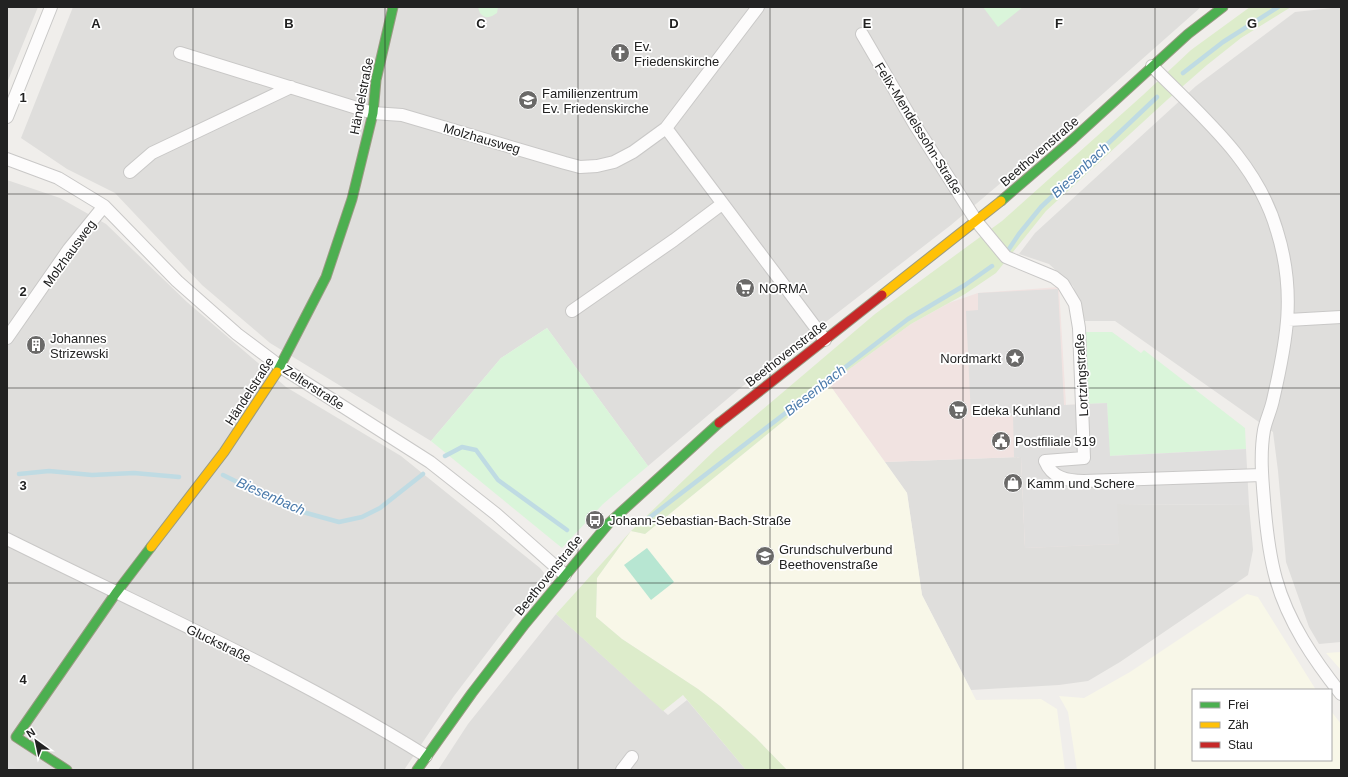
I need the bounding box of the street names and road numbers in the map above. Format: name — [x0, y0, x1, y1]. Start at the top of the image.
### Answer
street label: Händelstraße — [347, 56, 376, 136]
street label: Felix-Mendelssohn-Straße — [872, 60, 965, 197]
street label: Beethovenstraße — [997, 113, 1082, 190]
street label: Molzhausweg — [442, 120, 522, 157]
street label: Molzhausweg — [40, 217, 99, 290]
street label: Beethovenstraße — [743, 317, 830, 390]
street label: Lortzingstraße — [1072, 333, 1091, 417]
street label: Händelstraße — [222, 354, 277, 428]
street label: Zelterstraße — [280, 362, 347, 413]
street label: Beethovenstraße — [511, 532, 585, 619]
street label: Gluckstraße — [184, 621, 254, 666]

